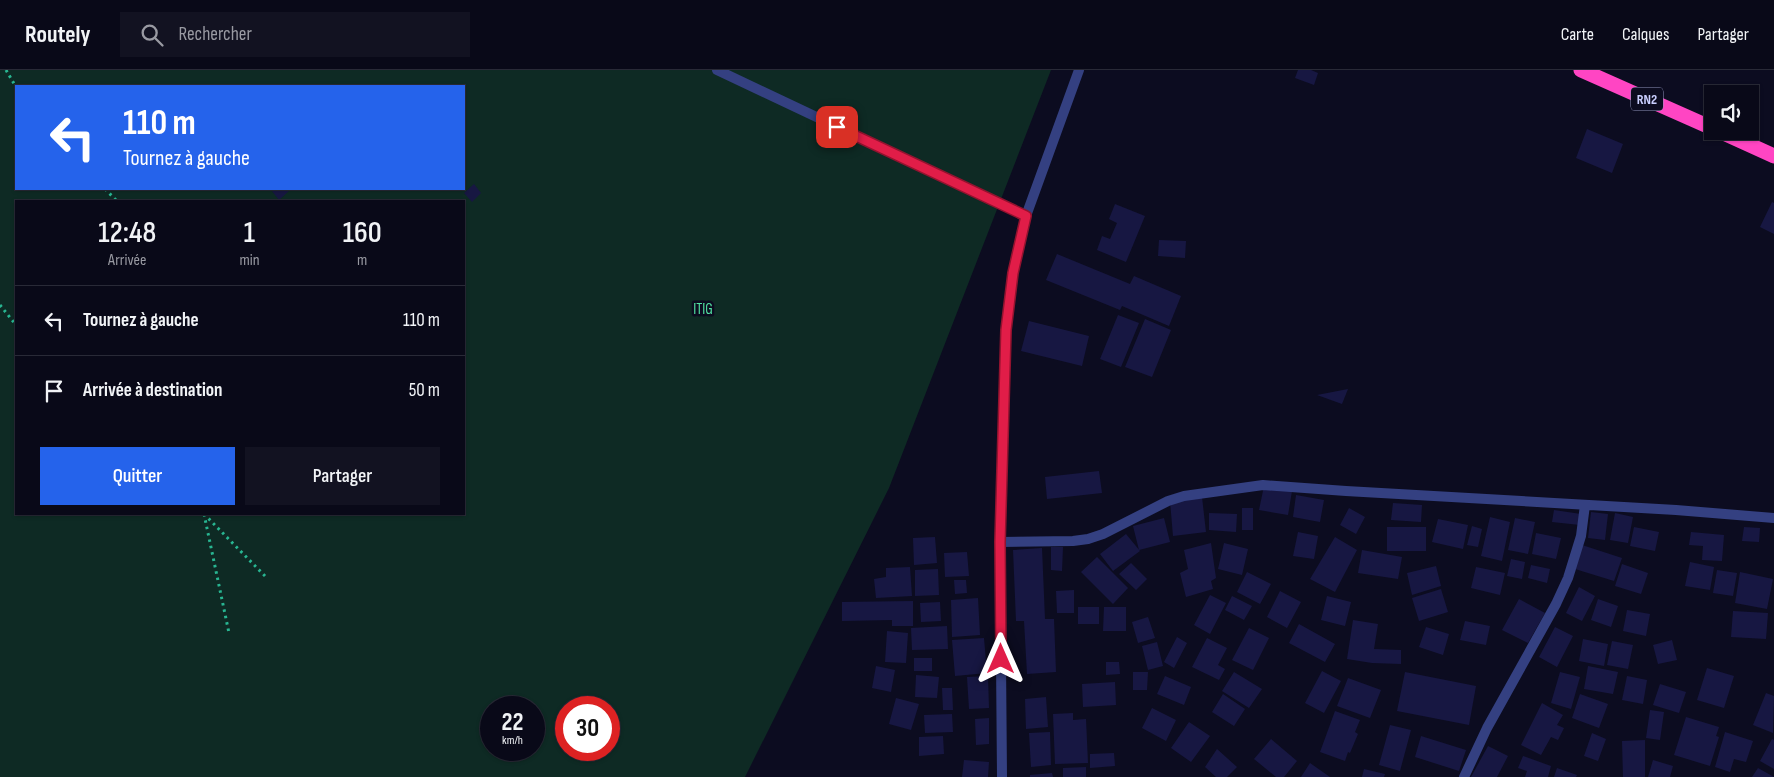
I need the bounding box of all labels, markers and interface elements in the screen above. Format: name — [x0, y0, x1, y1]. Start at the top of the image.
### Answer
search box — [120, 12, 470, 57]
text: Routely — [25, 20, 90, 49]
icon: search — [138, 21, 166, 49]
text: Rechercher — [178, 23, 252, 46]
text: Carte — [1561, 24, 1594, 45]
text: Calques — [1622, 24, 1669, 45]
text: Partager — [1697, 24, 1749, 45]
map controls — [1704, 85, 1759, 140]
button: sound — [1704, 85, 1759, 140]
road number: RN2 — [1631, 88, 1663, 110]
text: 110 m — [123, 102, 196, 145]
icon: left — [40, 105, 105, 170]
pin — [816, 106, 858, 148]
icon: arrive — [823, 113, 851, 141]
text: Tournez à gauche — [123, 145, 250, 172]
text: 12:48 — [98, 215, 156, 251]
text: 1 — [244, 215, 255, 251]
text: 160 — [343, 215, 382, 251]
text: Arrivée — [108, 251, 146, 270]
text: min — [239, 251, 260, 270]
text: m — [357, 251, 367, 270]
park label: ITIG — [693, 300, 713, 319]
icon: left — [40, 307, 68, 335]
text: Tournez à gauche — [83, 309, 199, 332]
text: 110 m — [403, 309, 440, 332]
icon: arrive — [40, 377, 68, 405]
text: Arrivée à destination — [83, 379, 223, 402]
text: 50 m — [409, 379, 440, 402]
button: Quitter — [40, 447, 235, 505]
button: Partager — [245, 447, 440, 505]
position arrow — [974, 632, 1026, 684]
speed limit sign: 30 — [555, 696, 620, 761]
text: 22 — [502, 707, 523, 738]
text: km/h — [502, 733, 523, 748]

